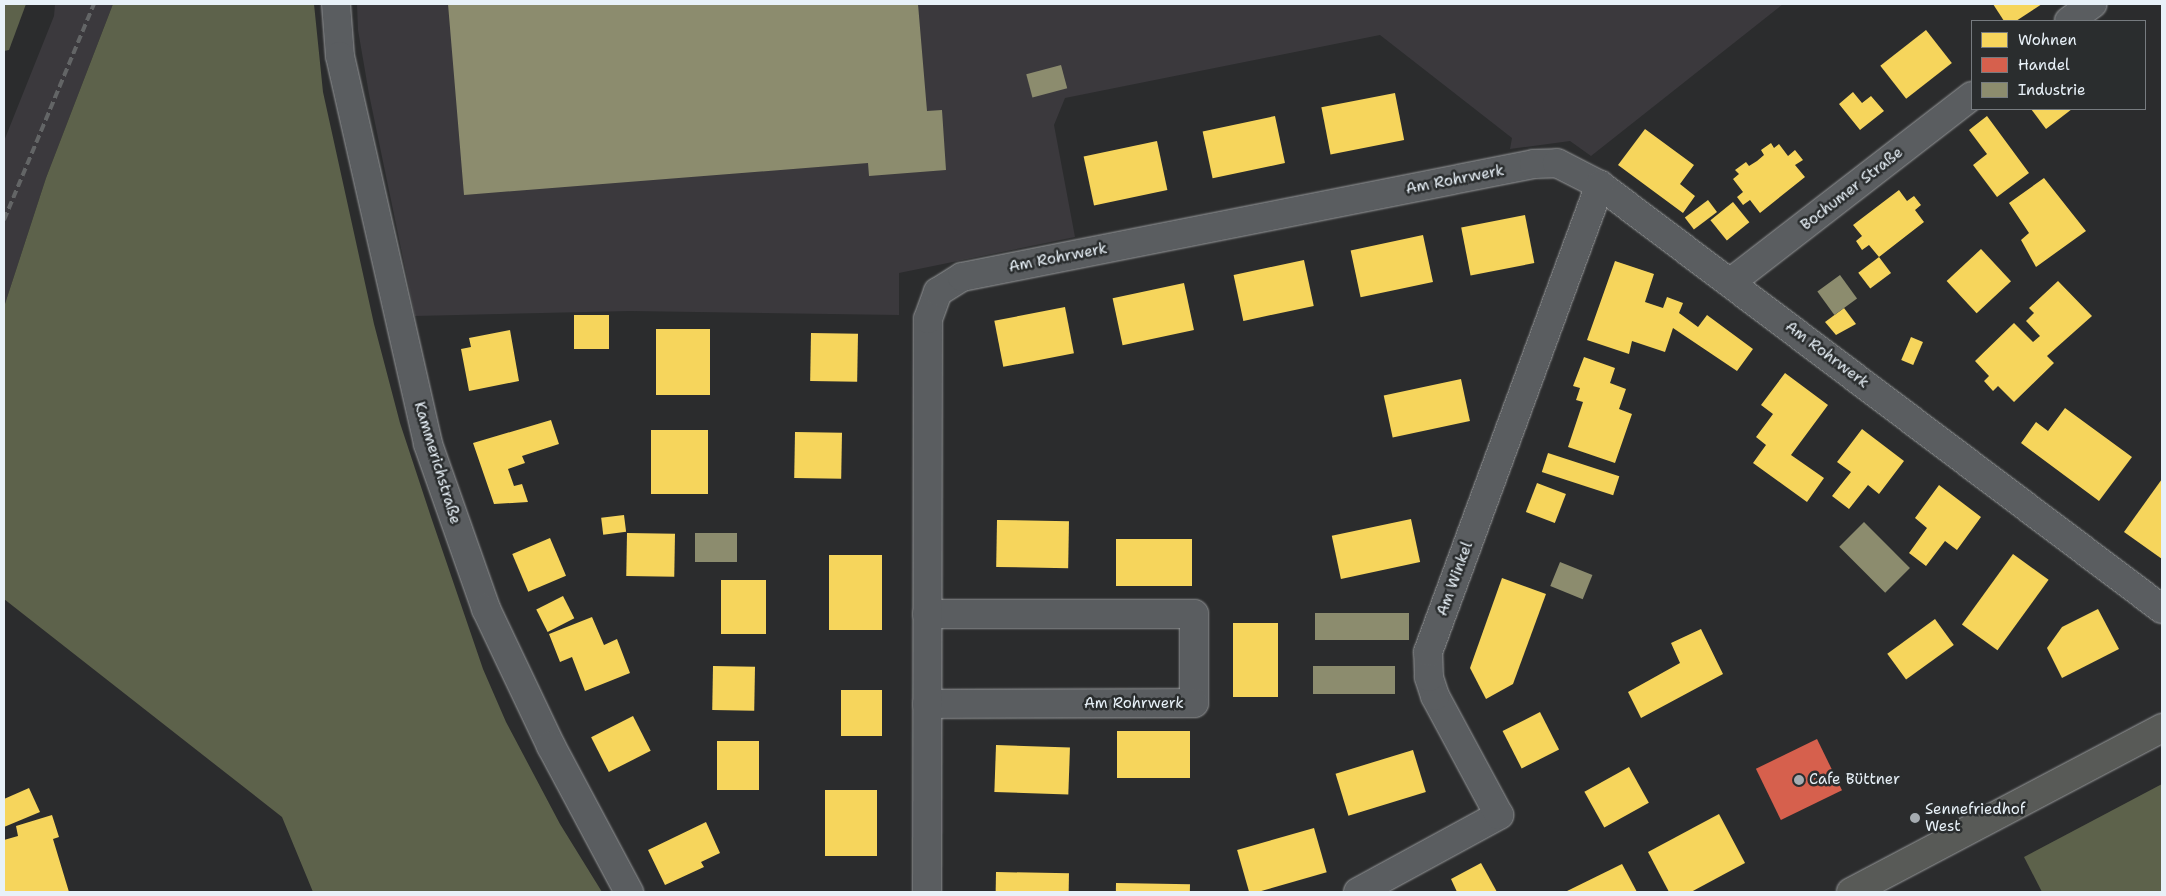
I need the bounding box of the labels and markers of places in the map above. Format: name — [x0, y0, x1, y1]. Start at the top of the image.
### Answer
place label: Cafe Büttner — [1809, 771, 1900, 789]
marker: Cafe Büttner — [1793, 774, 1805, 786]
place label: Sennefriedhof West — [1925, 800, 2025, 835]
marker: Sennefriedhof West — [1909, 812, 1921, 824]

